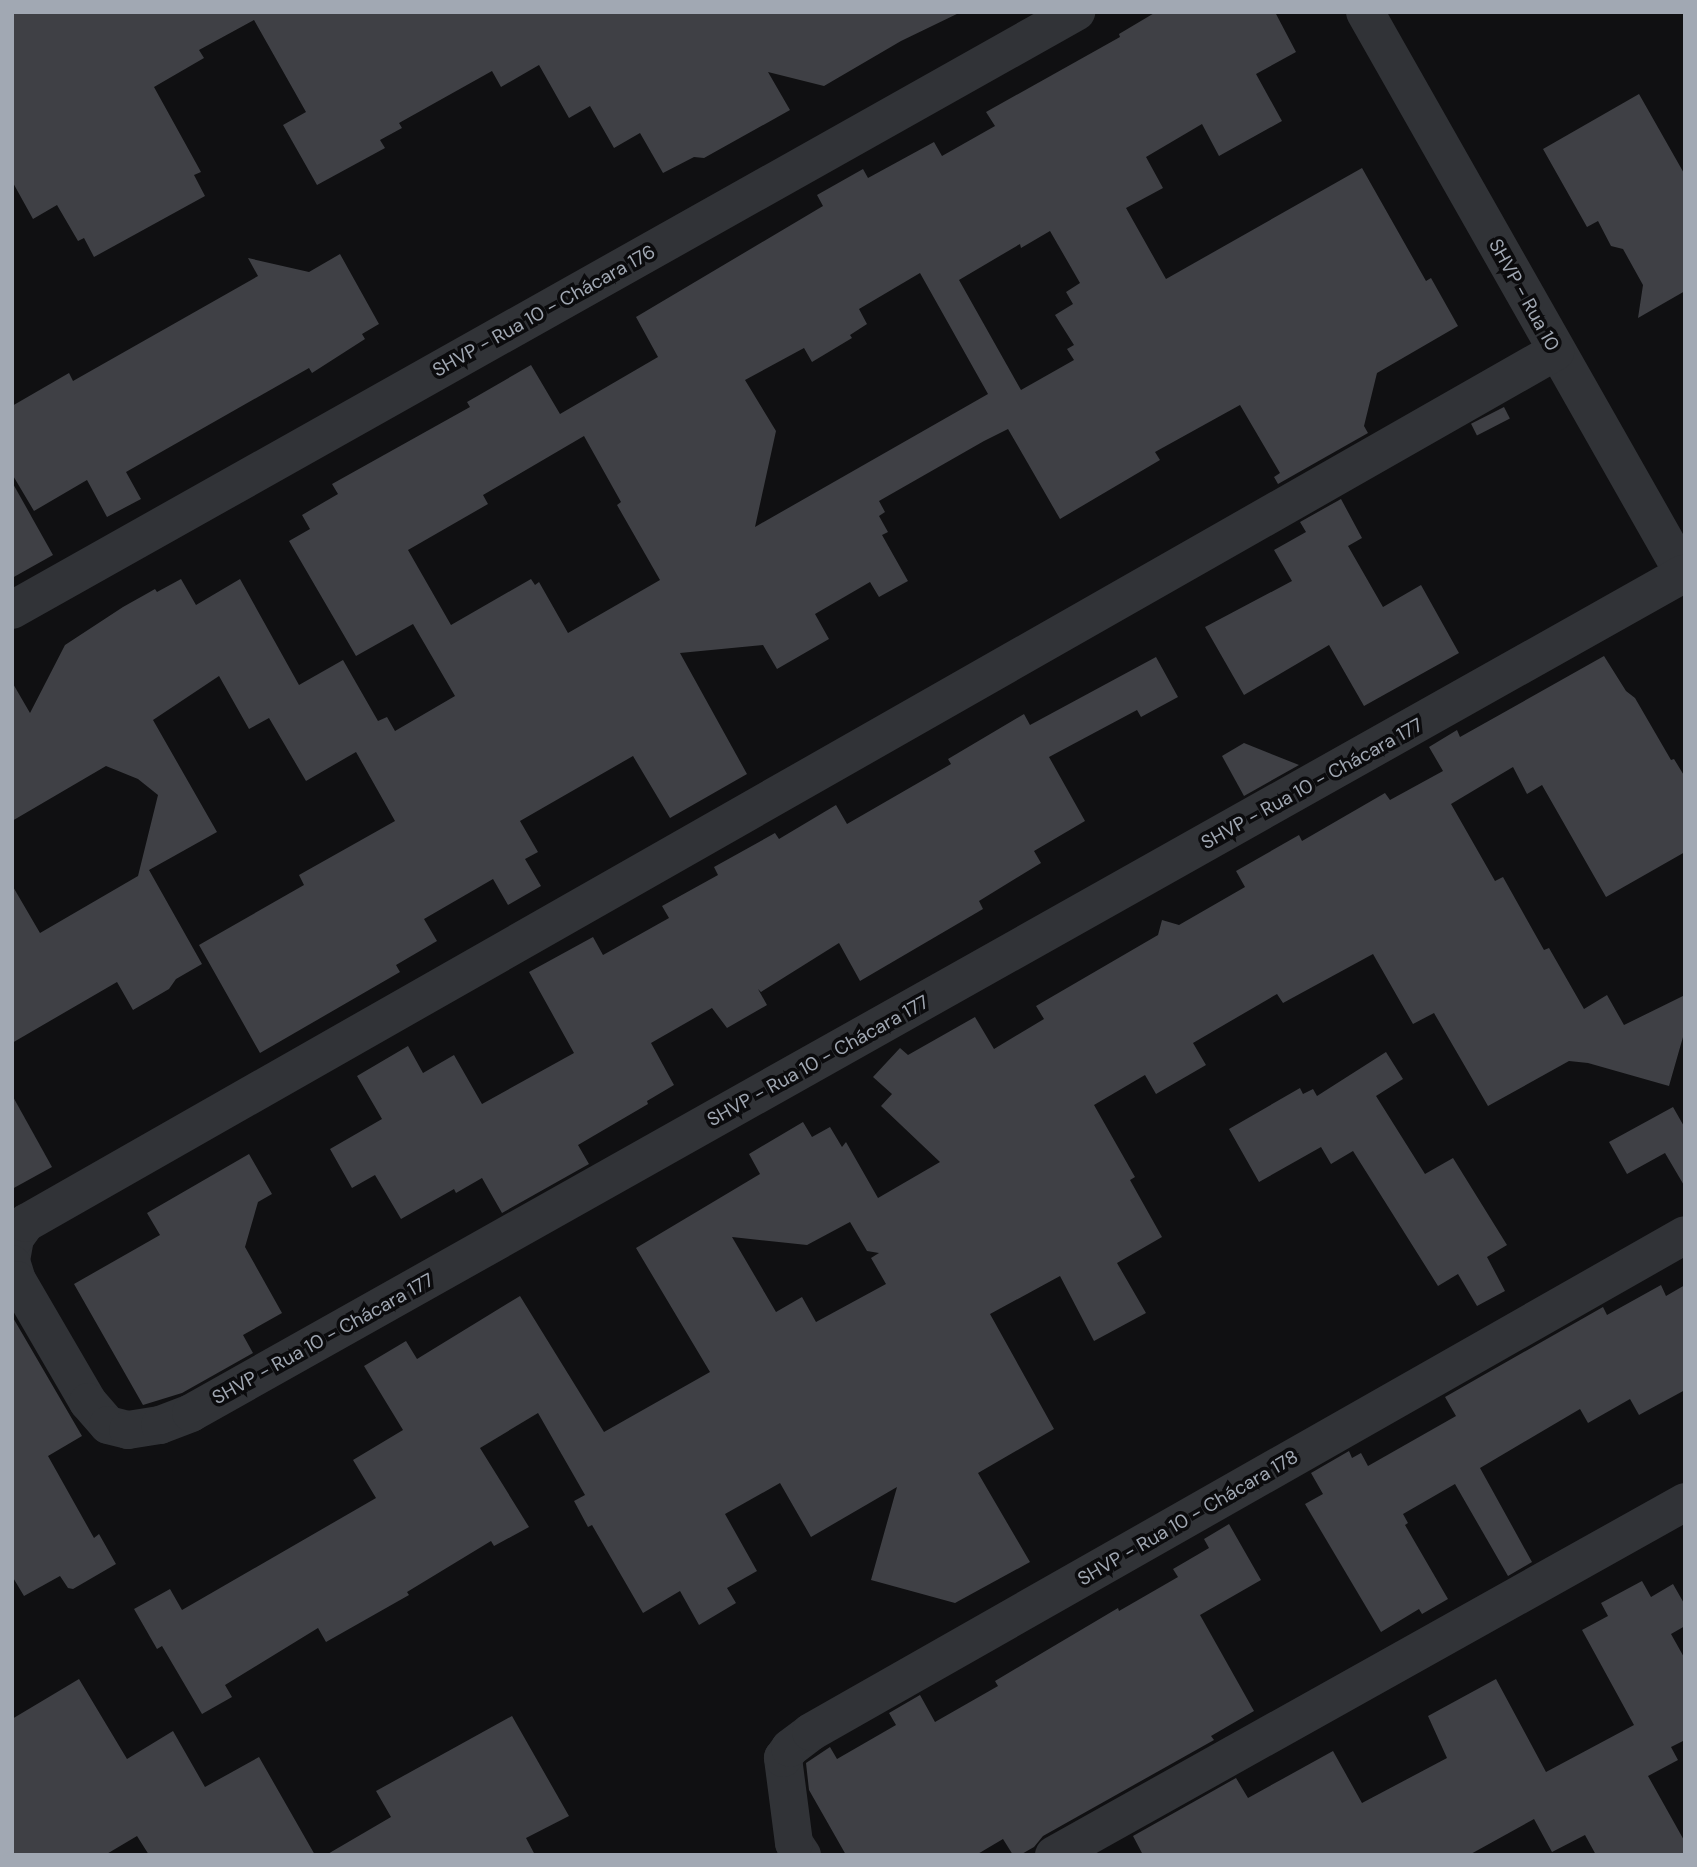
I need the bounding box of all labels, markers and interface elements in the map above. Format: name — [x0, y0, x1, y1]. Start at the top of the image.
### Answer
street label: SHVP - Rua 10 — [1484, 235, 1564, 355]
street label: SHVP - Rua 10 - Chácara 176 — [429, 240, 659, 382]
street label: SHVP - Rua 10 - Chácara 177 — [1197, 714, 1427, 854]
street label: SHVP - Rua 10 - Chácara 177 — [703, 991, 933, 1131]
street label: SHVP - Rua 10 - Chácara 177 — [208, 1269, 438, 1409]
street label: SHVP - Rua 10 - Chácara 178 — [1074, 1445, 1302, 1591]

